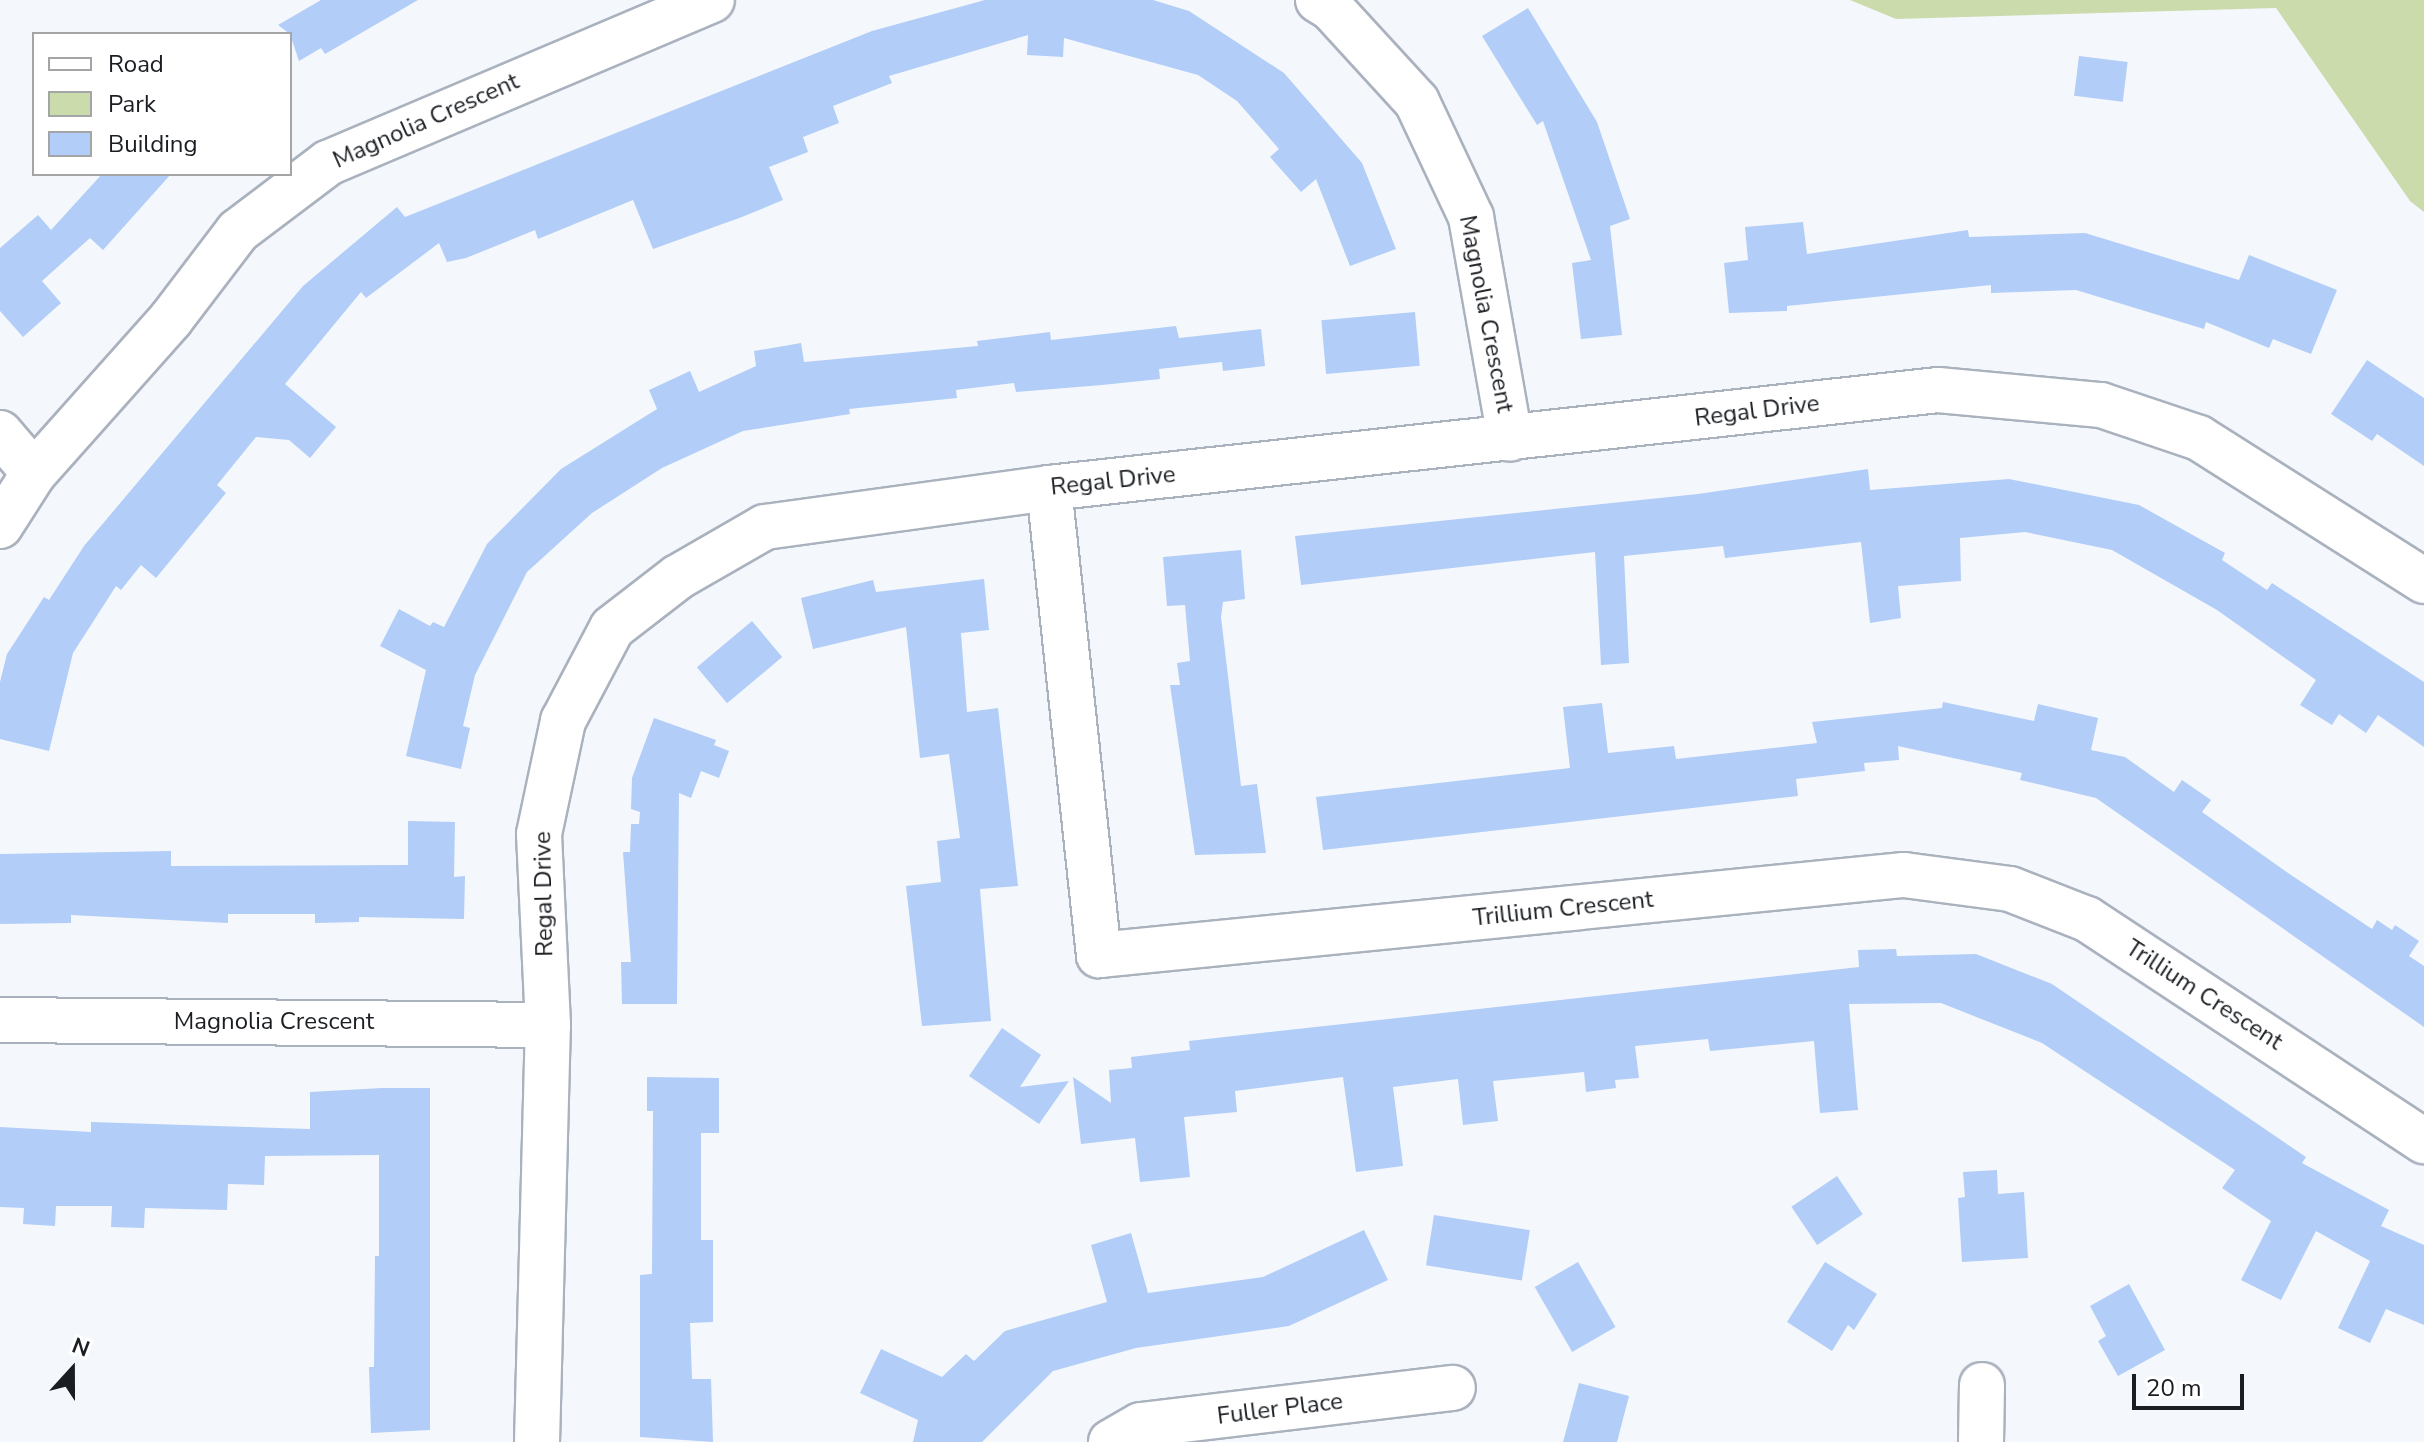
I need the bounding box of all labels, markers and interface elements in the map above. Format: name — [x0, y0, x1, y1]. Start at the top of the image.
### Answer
legend — [32, 32, 292, 176]
text: Road — [108, 48, 164, 80]
street label: Magnolia Crescent — [329, 67, 523, 175]
text: Park — [108, 88, 156, 120]
text: Building — [108, 128, 198, 160]
street label: Magnolia Crescent — [1453, 213, 1519, 415]
street label: Regal Drive — [1693, 389, 1821, 433]
street label: Regal Drive — [1049, 460, 1177, 502]
street label: Regal Drive — [529, 831, 559, 957]
street label: Trillium Crescent — [1471, 885, 1655, 933]
street label: Trillium Crescent — [2120, 934, 2288, 1056]
street label: Magnolia Crescent — [174, 1008, 374, 1036]
north arrow — [32, 1330, 112, 1410]
text: N — [68, 1331, 94, 1365]
scale bar — [2136, 1358, 2248, 1408]
text: 20 m — [2146, 1372, 2202, 1404]
street label: Fuller Place — [1215, 1387, 1345, 1431]

